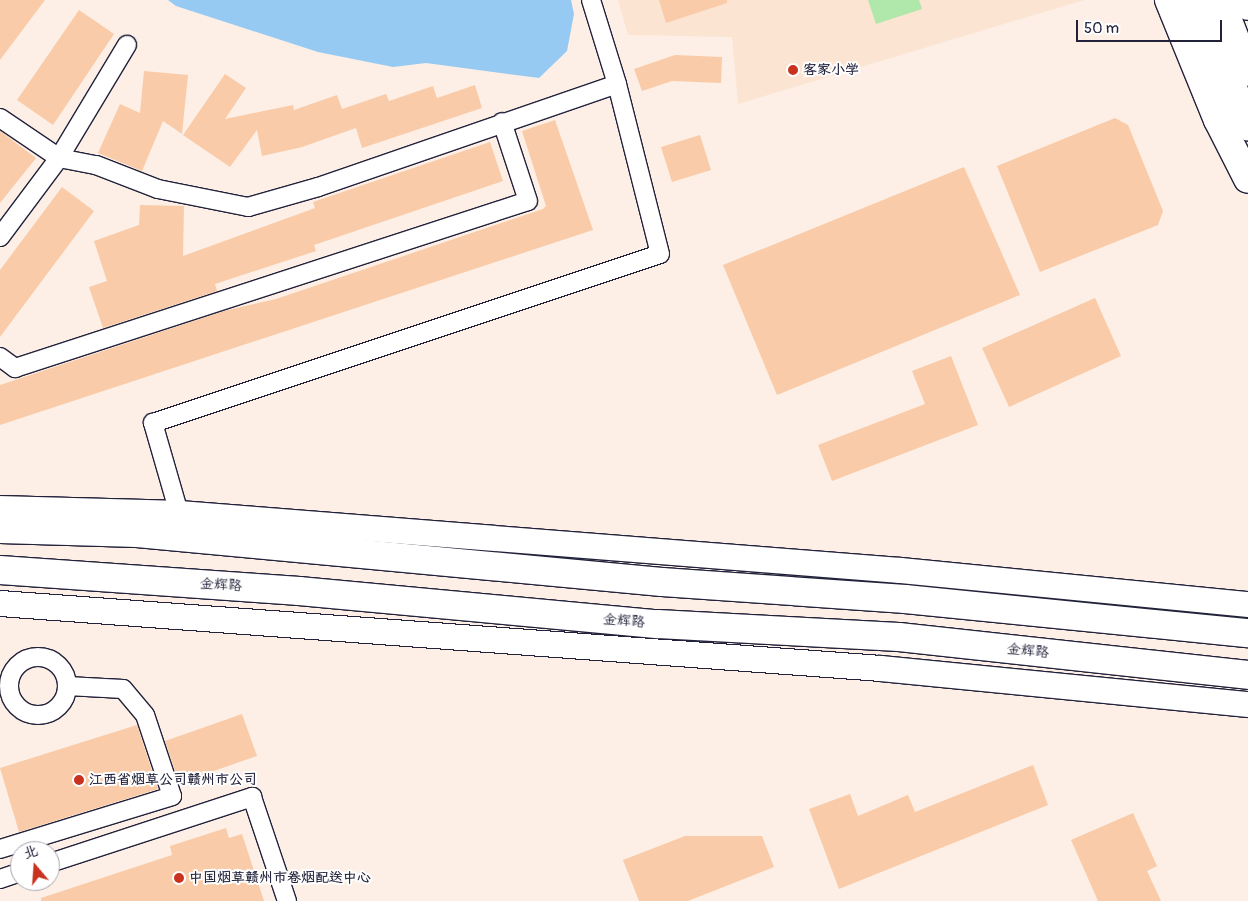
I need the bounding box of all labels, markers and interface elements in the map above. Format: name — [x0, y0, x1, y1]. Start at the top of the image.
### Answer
scale bar — [1078, 10, 1224, 42]
text: 50 m — [1084, 19, 1119, 38]
place label: 客家小学 — [803, 62, 859, 78]
marker: 客家小学 — [787, 64, 799, 76]
street label: 金辉路 — [199, 575, 243, 595]
street label: 金辉路 — [602, 611, 646, 631]
street label: 金辉路 — [1006, 640, 1050, 662]
place label: 江西省烟草公司赣州市公司 — [89, 772, 257, 788]
marker: 江西省烟草公司赣州市公司 — [73, 774, 85, 786]
north arrow — [10, 841, 60, 891]
text: 北 — [21, 842, 40, 862]
place label: 中国烟草赣州市卷烟配送中心 — [189, 870, 371, 886]
marker: 中国烟草赣州市卷烟配送中心 — [173, 872, 185, 884]

